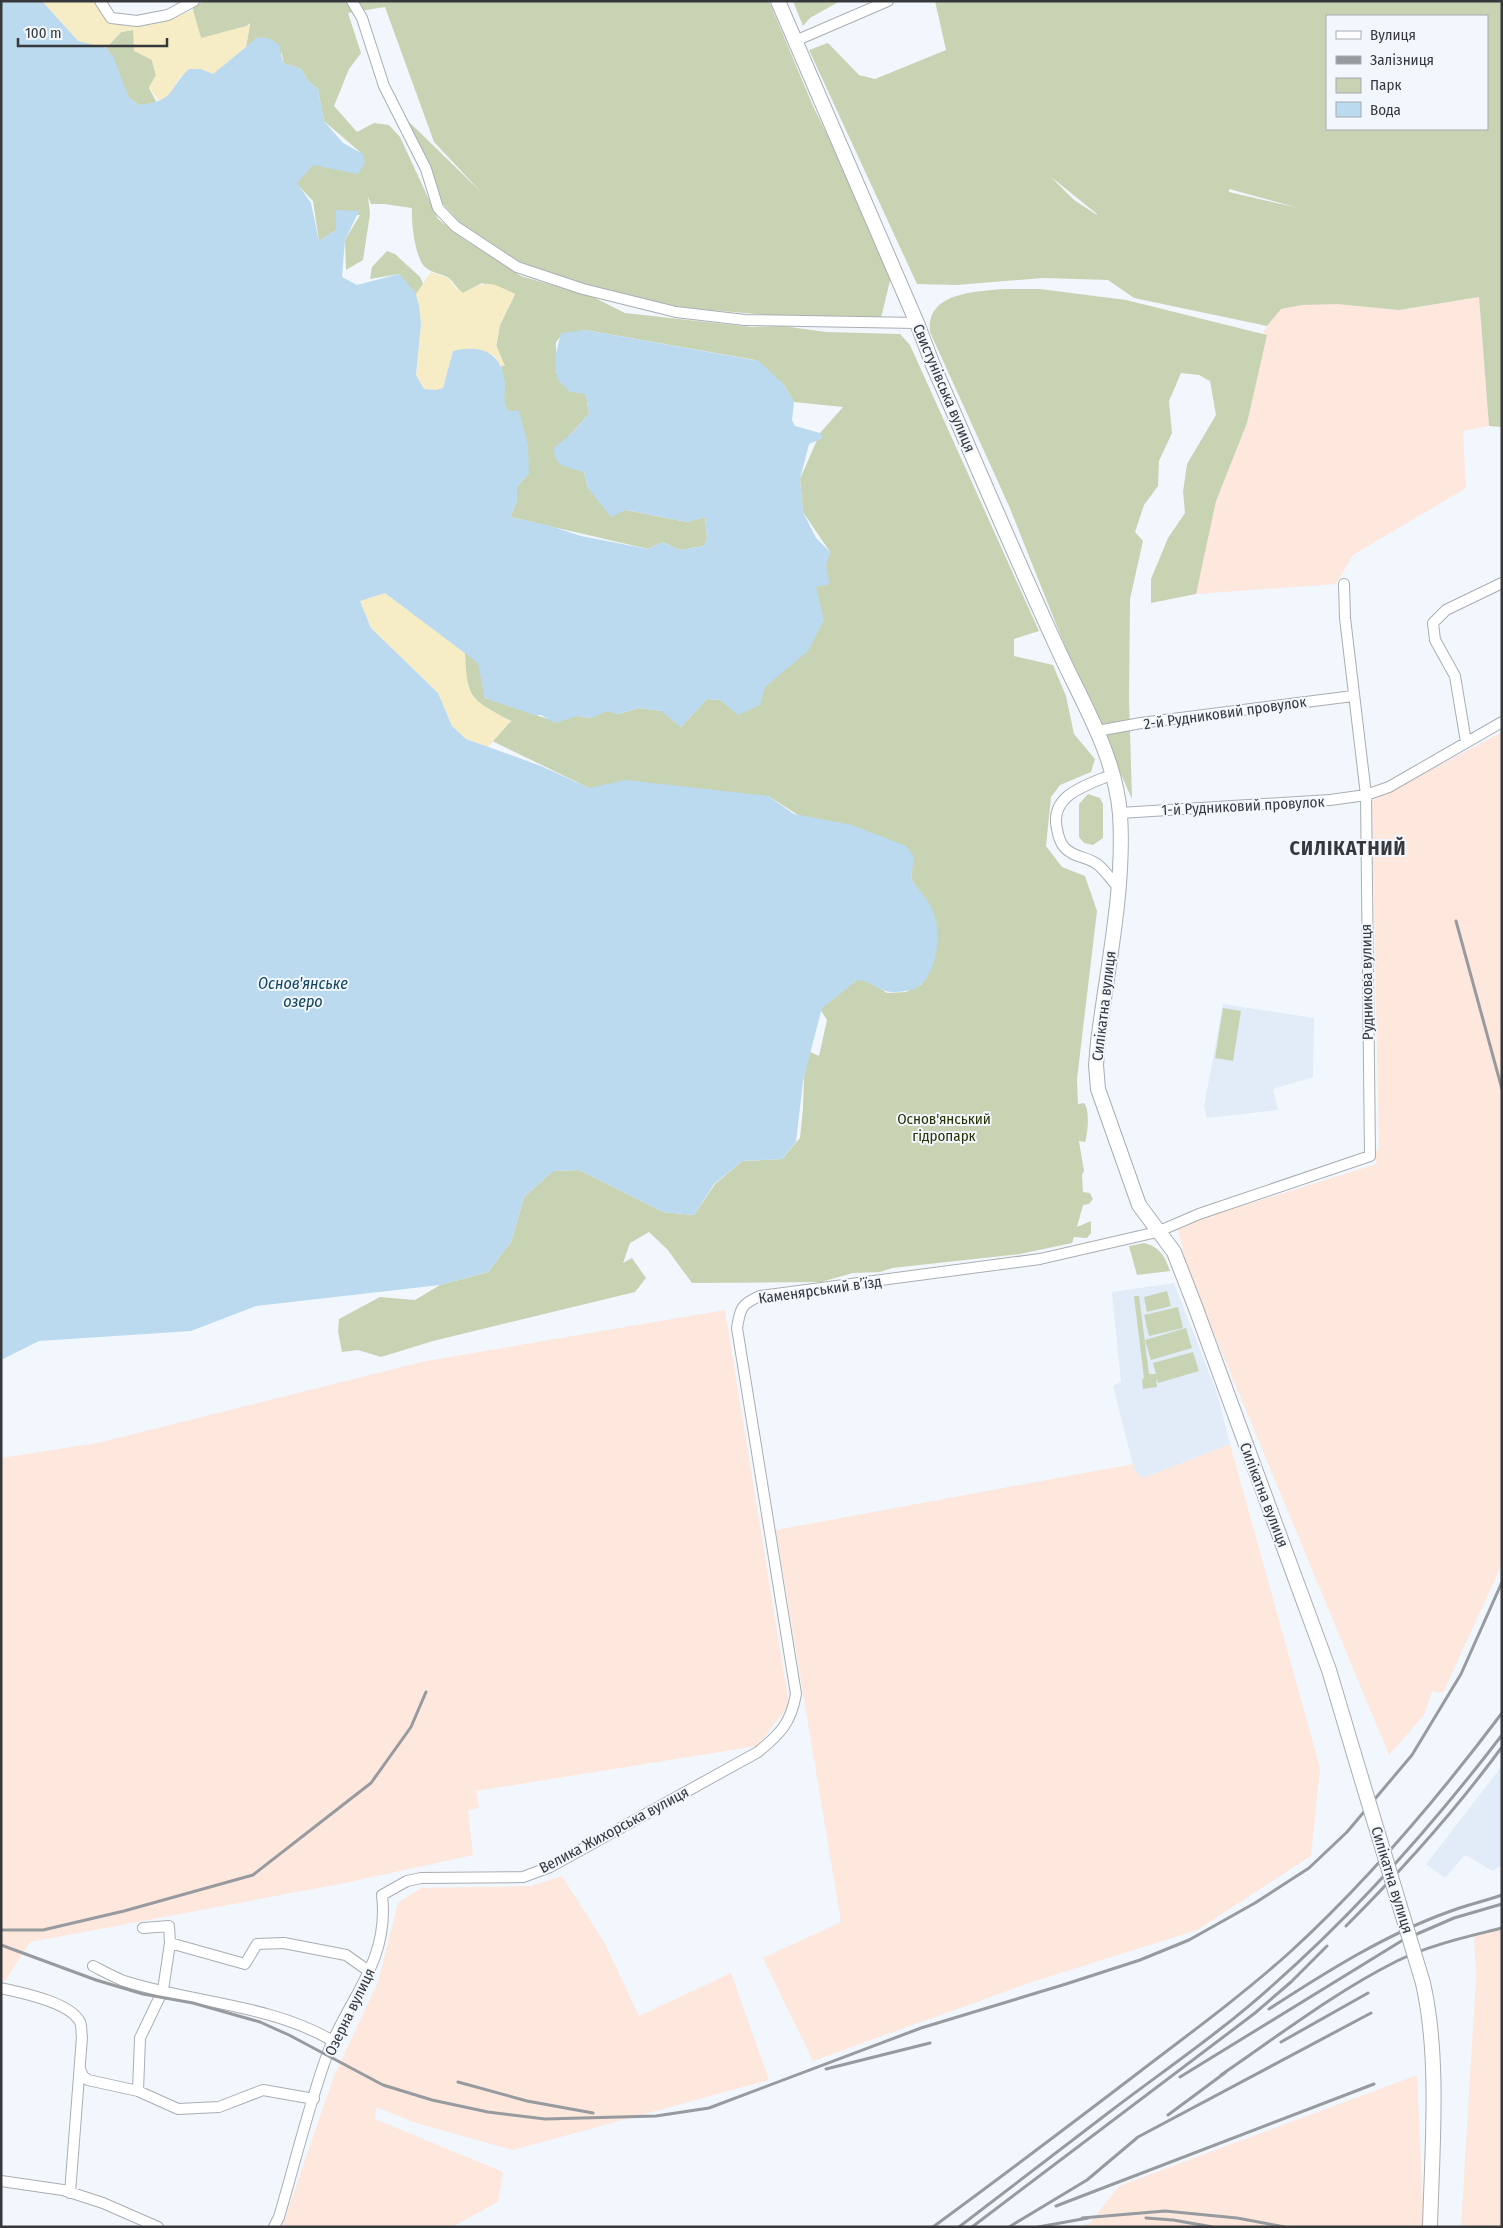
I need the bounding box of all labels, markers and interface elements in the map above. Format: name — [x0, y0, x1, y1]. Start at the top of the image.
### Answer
scale bar — [18, 15, 166, 47]
legend — [1326, 15, 1488, 130]
text: 100 m — [25, 24, 62, 42]
text: Вулиця — [1370, 26, 1416, 44]
text: Залізниця — [1370, 51, 1434, 69]
text: Парк — [1370, 76, 1401, 94]
text: Вода — [1370, 101, 1401, 119]
street label: Свистунівська вулиця — [909, 321, 979, 455]
street label: 2-й Рудниковий провулок — [1143, 693, 1307, 733]
street label: 1-й Рудниковий провулок — [1161, 793, 1325, 819]
district label: СИЛІКАТНИЙ — [1290, 836, 1406, 860]
street label: Рудникова вулиця — [1357, 924, 1377, 1040]
street label: Силікатна вулиця — [1088, 950, 1120, 1062]
water label: Основ'янське озеро — [258, 974, 348, 1011]
park label: Основ'янський гідропарк — [897, 1110, 991, 1145]
street label: Каменярський в’їзд — [757, 1272, 883, 1308]
street label: Силікатна вулиця — [1236, 1440, 1292, 1550]
street label: Велика Жихорська вулиця — [536, 1783, 692, 1877]
street label: Силікатна вулиця — [1367, 1824, 1417, 1936]
street label: Озерна вулиця — [321, 1965, 379, 2059]

